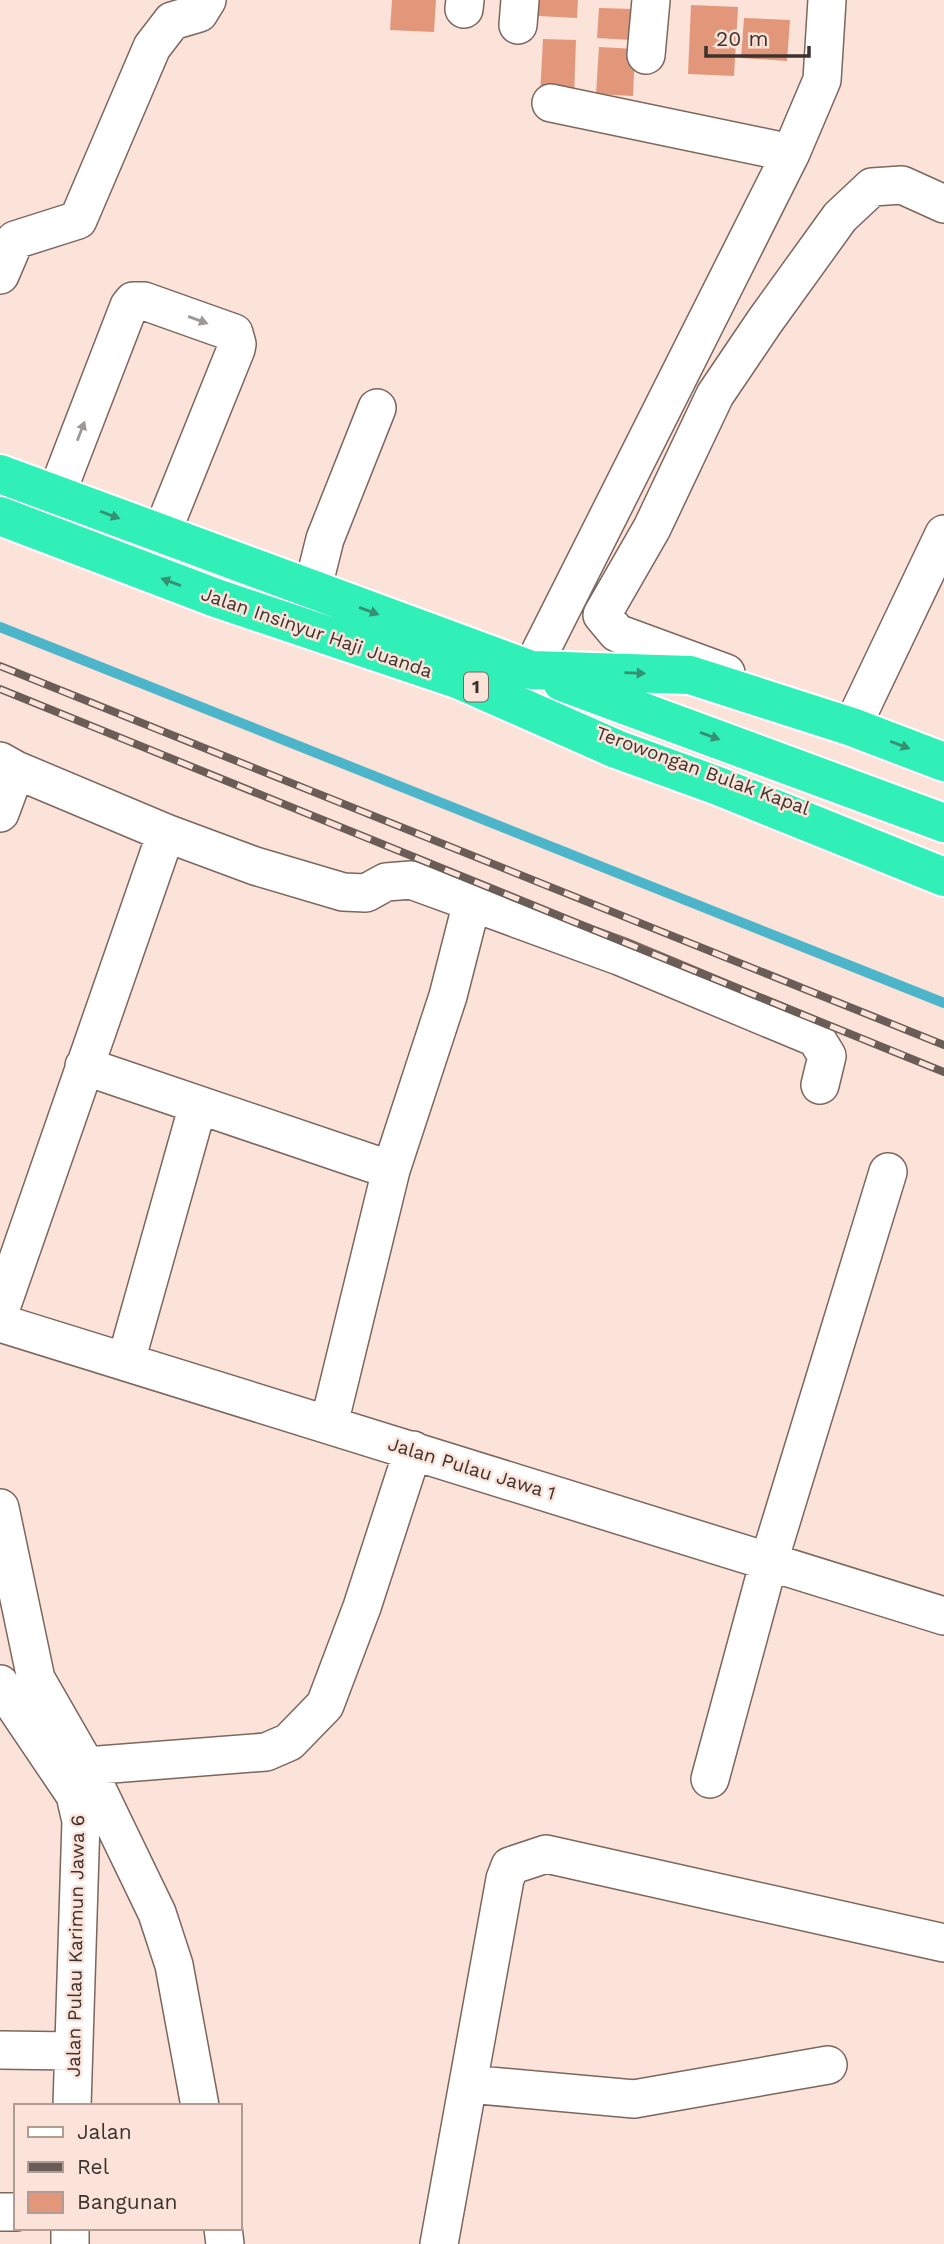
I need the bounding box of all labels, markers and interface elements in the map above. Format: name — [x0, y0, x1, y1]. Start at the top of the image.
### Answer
scale bar — [706, 14, 809, 58]
text: 20 m — [716, 26, 768, 51]
one-way arrow — [188, 315, 209, 326]
one-way arrow — [75, 421, 86, 442]
one-way arrow — [99, 510, 120, 521]
one-way arrow — [161, 576, 182, 587]
street label: Jalan Insinyur Haji Juanda — [198, 582, 436, 683]
one-way arrow — [358, 606, 379, 617]
one-way arrow — [624, 667, 646, 679]
road number: 1 — [464, 672, 488, 702]
street label: Terowongan Bulak Kapal — [593, 721, 813, 820]
one-way arrow — [699, 731, 720, 742]
one-way arrow — [889, 740, 910, 751]
street label: Jalan Pulau Jawa 1 — [385, 1432, 558, 1505]
street label: Jalan Pulau Karimun Jawa 6 — [62, 1815, 89, 2077]
legend — [14, 2104, 242, 2230]
text: Jalan — [77, 2119, 132, 2144]
text: Rel — [77, 2154, 110, 2179]
text: Bangunan — [77, 2189, 178, 2214]

